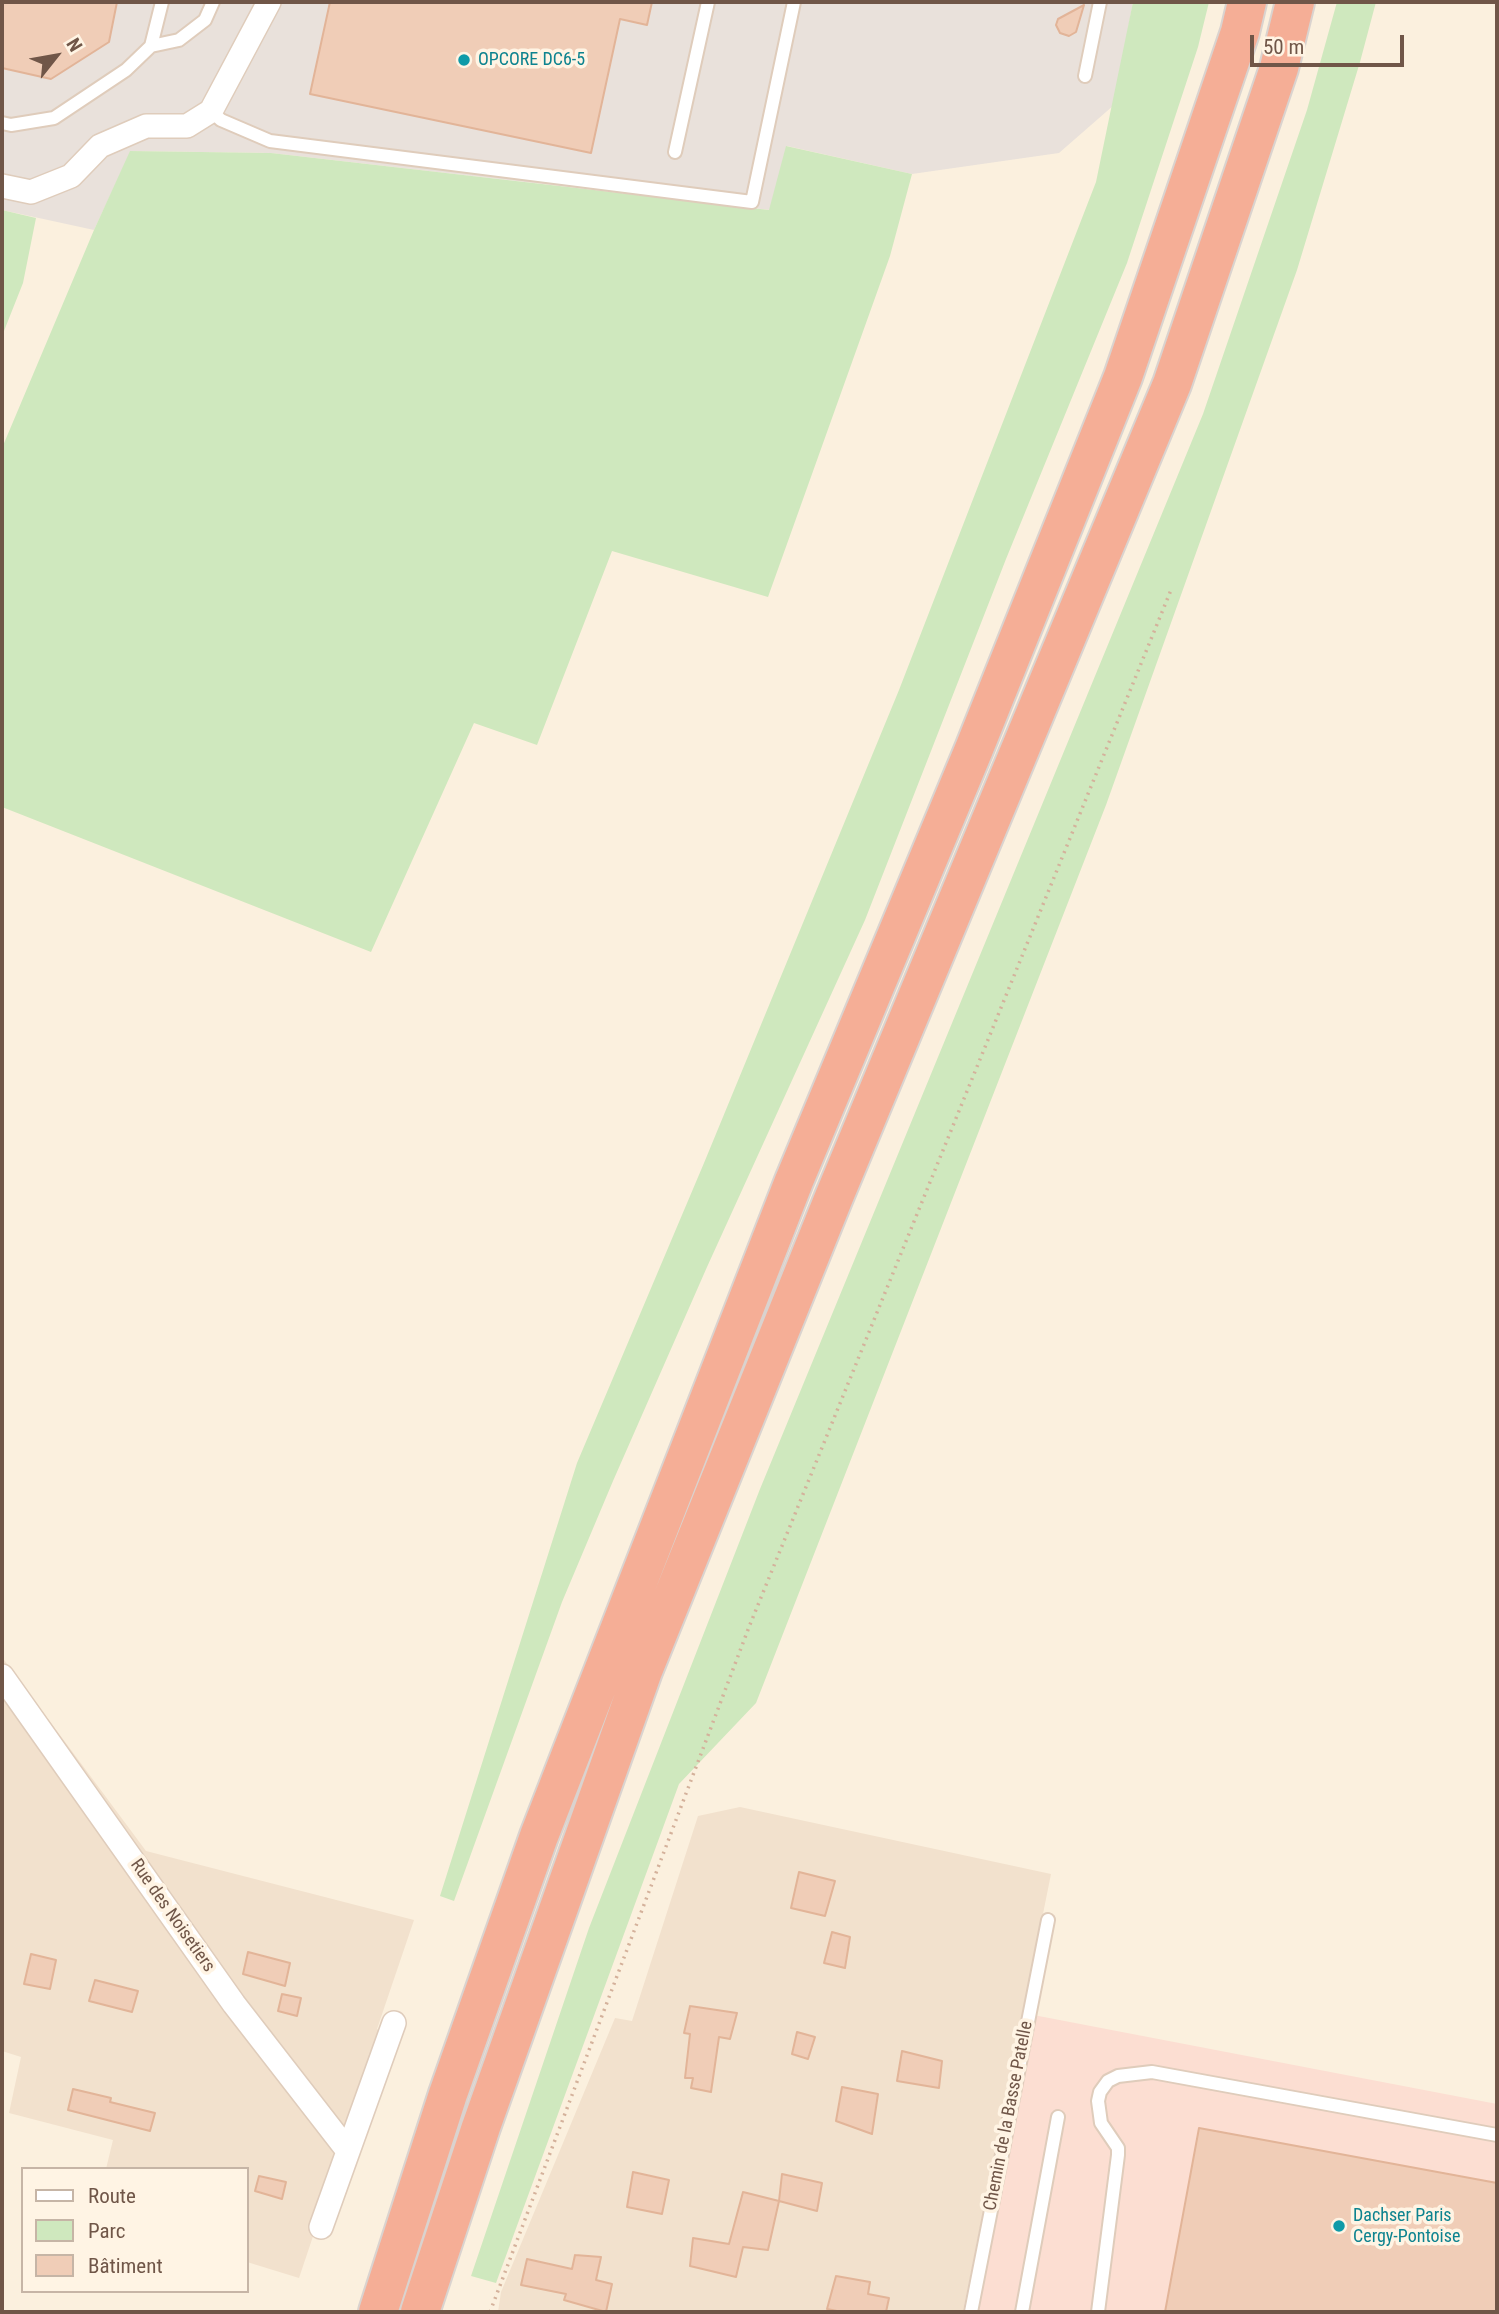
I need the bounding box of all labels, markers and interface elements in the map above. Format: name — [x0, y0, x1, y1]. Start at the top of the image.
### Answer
north arrow — [21, 21, 91, 91]
scale bar — [1254, 21, 1408, 65]
text: N — [62, 34, 87, 56]
text: 50 m — [1263, 35, 1304, 59]
place label: OPCORE DC6-5 — [478, 49, 585, 71]
marker: OPCORE DC6-5 — [456, 52, 472, 68]
street label: Rue des Noisetiers — [125, 1855, 219, 1977]
street label: Chemin de la Basse Patelle — [980, 2019, 1038, 2213]
legend — [21, 2167, 248, 2293]
text: Route — [88, 2184, 136, 2208]
place label: Dachser Paris Cergy-Pontoise — [1353, 2205, 1460, 2248]
marker: Dachser Paris Cergy-Pontoise — [1331, 2218, 1347, 2234]
text: Parc — [88, 2219, 126, 2243]
text: Bâtiment — [88, 2254, 163, 2278]

